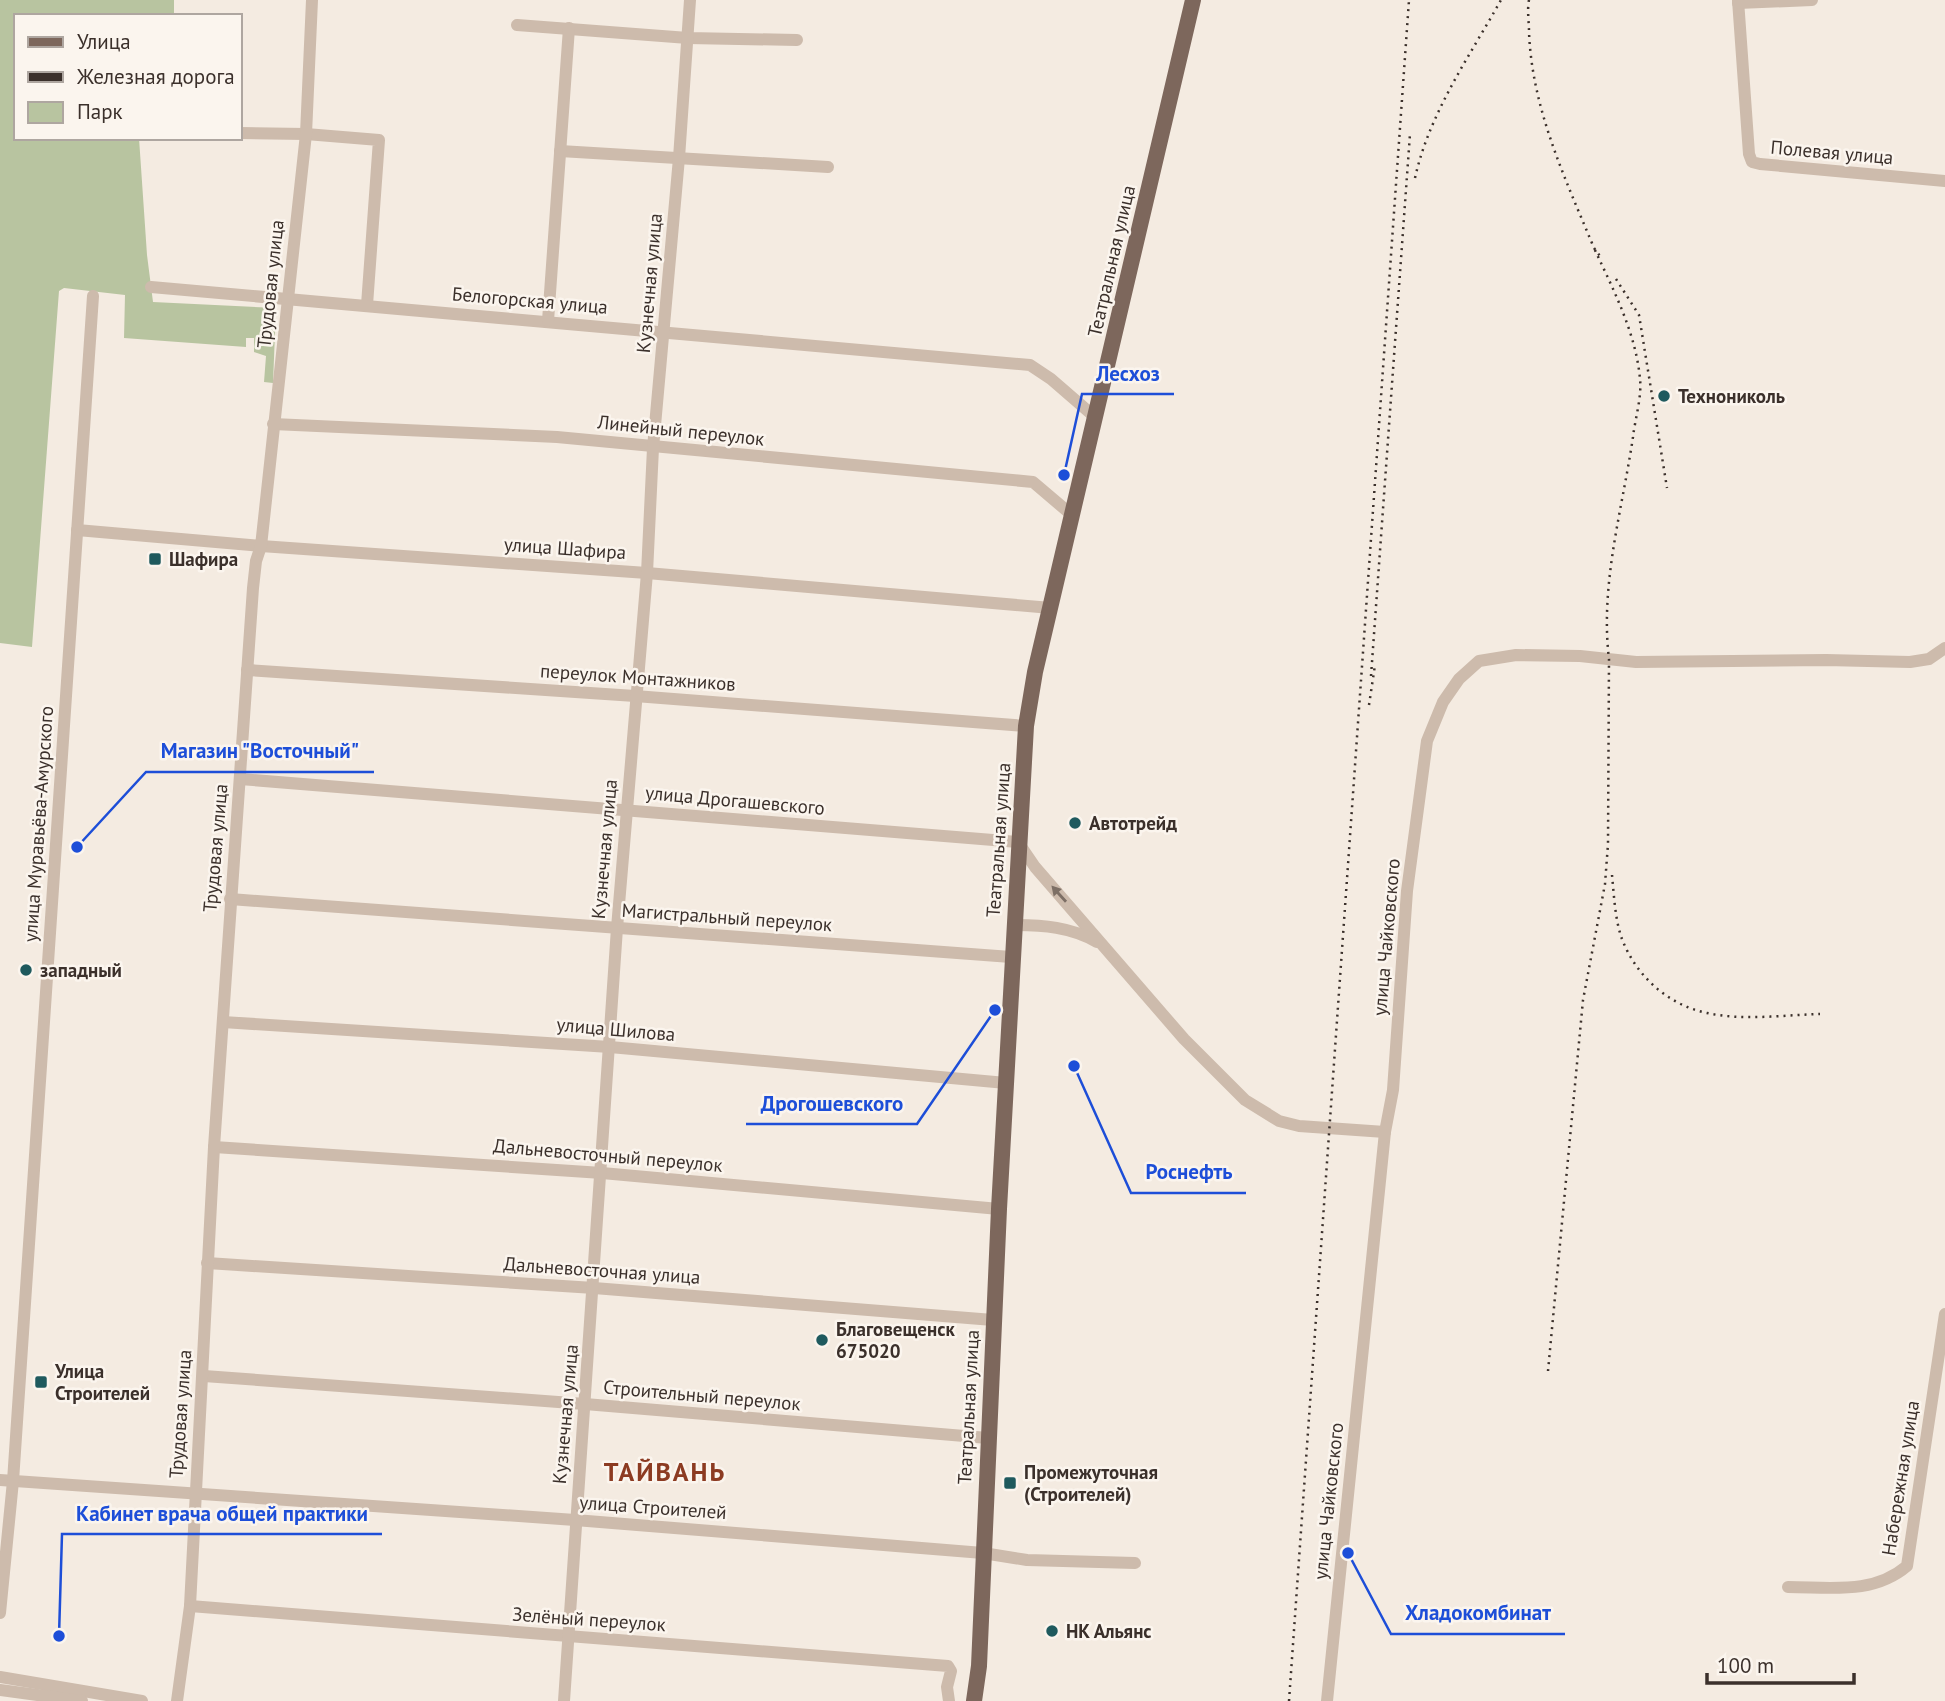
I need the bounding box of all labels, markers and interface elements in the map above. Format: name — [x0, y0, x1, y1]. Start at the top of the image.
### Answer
legend — [14, 14, 242, 140]
text: Улица — [77, 28, 131, 55]
text: Железная дорога — [76, 63, 235, 90]
text: Парк — [77, 98, 123, 125]
street label: Полевая улица — [1770, 135, 1894, 169]
street label: Театральная улица — [1082, 183, 1140, 339]
street label: Кузнечная улица — [631, 212, 667, 354]
street label: Трудовая улица — [251, 219, 289, 349]
street label: Белогорская улица — [451, 281, 609, 319]
callout: Лесхоз — [1082, 352, 1174, 394]
text: Лесхоз — [1095, 360, 1160, 387]
place label: Технониколь — [1678, 384, 1785, 408]
marker: Технониколь — [1656, 388, 1672, 404]
street label: Линейный переулок — [595, 409, 766, 451]
street label: улица Шафира — [503, 532, 627, 564]
place label: Шафира — [169, 547, 238, 571]
marker: Шафира — [147, 551, 163, 567]
street label: переулок Монтажников — [539, 658, 737, 696]
street label: улица Муравьёва-Амурского — [18, 705, 58, 943]
callout: Магазин "Восточный" — [146, 730, 374, 772]
text: Магазин "Восточный" — [161, 737, 359, 764]
street label: Театральная улица — [981, 762, 1015, 918]
street label: Кузнечная улица — [586, 778, 622, 920]
street label: улица Дрогашевского — [644, 780, 826, 820]
street label: Трудовая улица — [197, 783, 233, 913]
place label: Автотрейд — [1089, 811, 1177, 835]
marker: Автотрейд — [1067, 815, 1083, 831]
street label: улица Чайковского — [1367, 857, 1405, 1017]
one-way arrow — [1051, 885, 1067, 903]
street label: Магистральный переулок — [621, 898, 833, 936]
place label: западный — [40, 958, 122, 982]
marker: западный — [18, 962, 34, 978]
street label: улица Шилова — [556, 1012, 676, 1046]
callout: Дрогошевского — [746, 1082, 917, 1124]
text: Дрогошевского — [761, 1090, 903, 1117]
street label: Дальневосточный переулок — [492, 1133, 724, 1177]
callout: Роснефть — [1131, 1151, 1246, 1193]
text: Роснефть — [1145, 1158, 1233, 1185]
street label: Дальневосточная улица — [503, 1251, 701, 1289]
place label: Благовещенск 675020 — [836, 1317, 955, 1363]
street label: Театральная улица — [952, 1329, 984, 1485]
marker: Благовещенск 675020 — [814, 1332, 830, 1348]
street label: Кузнечная улица — [547, 1343, 583, 1485]
street label: Трудовая улица — [164, 1349, 196, 1479]
place label: Улица Строителей — [54, 1359, 150, 1405]
marker: Улица Строителей — [33, 1374, 49, 1390]
street label: Строительный переулок — [602, 1374, 802, 1416]
street label: Набережная улица — [1876, 1399, 1924, 1557]
street label: улица Чайковского — [1308, 1421, 1348, 1581]
district label: ТАЙВАНЬ — [604, 1455, 726, 1488]
place label: Промежуточная (Строителей) — [1024, 1460, 1158, 1506]
marker: Промежуточная (Строителей) — [1002, 1475, 1018, 1491]
street label: улица Строителей — [579, 1490, 727, 1524]
callout: Кабинет врача общей практики — [62, 1492, 382, 1534]
text: Кабинет врача общей практики — [76, 1500, 368, 1527]
callout: Хладокомбинат — [1391, 1592, 1565, 1634]
text: Хладокомбинат — [1405, 1599, 1551, 1626]
street label: Зелёный переулок — [511, 1602, 667, 1636]
place label: НК Альянс — [1066, 1619, 1152, 1643]
marker: НК Альянс — [1044, 1623, 1060, 1639]
scale bar — [1707, 1642, 1854, 1686]
text: 100 m — [1717, 1652, 1774, 1679]

